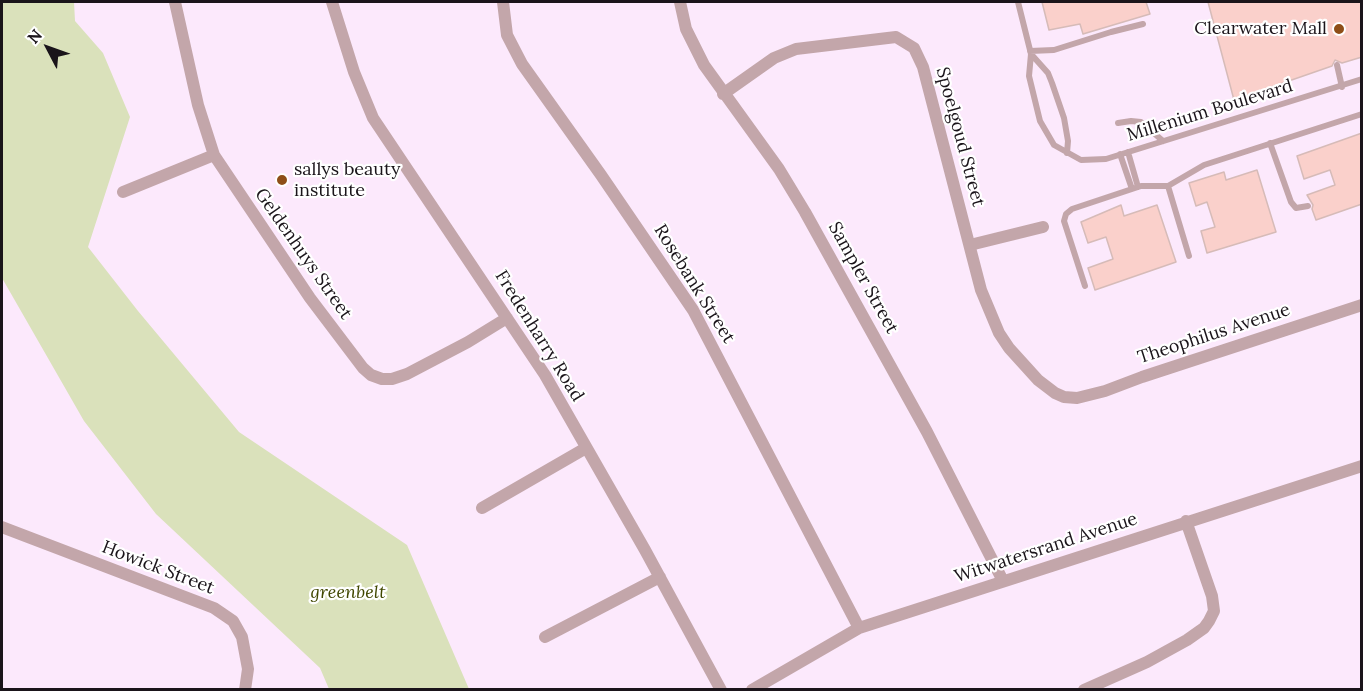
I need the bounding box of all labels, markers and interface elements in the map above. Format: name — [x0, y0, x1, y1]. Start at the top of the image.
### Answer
north arrow — [18, 18, 78, 78]
place label: Clearwater Mall — [1194, 18, 1327, 40]
marker: Clearwater Mall — [1332, 22, 1346, 36]
text: N — [23, 25, 46, 47]
street label: Spoelgoud Street — [931, 65, 989, 209]
street label: Millenium Boulevard — [1124, 75, 1296, 147]
place label: sallys beauty institute — [294, 159, 401, 201]
marker: sallys beauty institute — [275, 173, 289, 187]
street label: Geldenhuys Street — [250, 184, 356, 324]
street label: Sampler Street — [823, 218, 903, 338]
street label: Rosebank Street — [649, 221, 739, 347]
street label: Fredenharry Road — [490, 266, 588, 406]
street label: Theophilus Avenue — [1135, 299, 1293, 369]
street label: Witwatersrand Avenue — [952, 508, 1140, 588]
street label: Howick Street — [99, 537, 217, 599]
park label: greenbelt — [310, 582, 386, 604]

